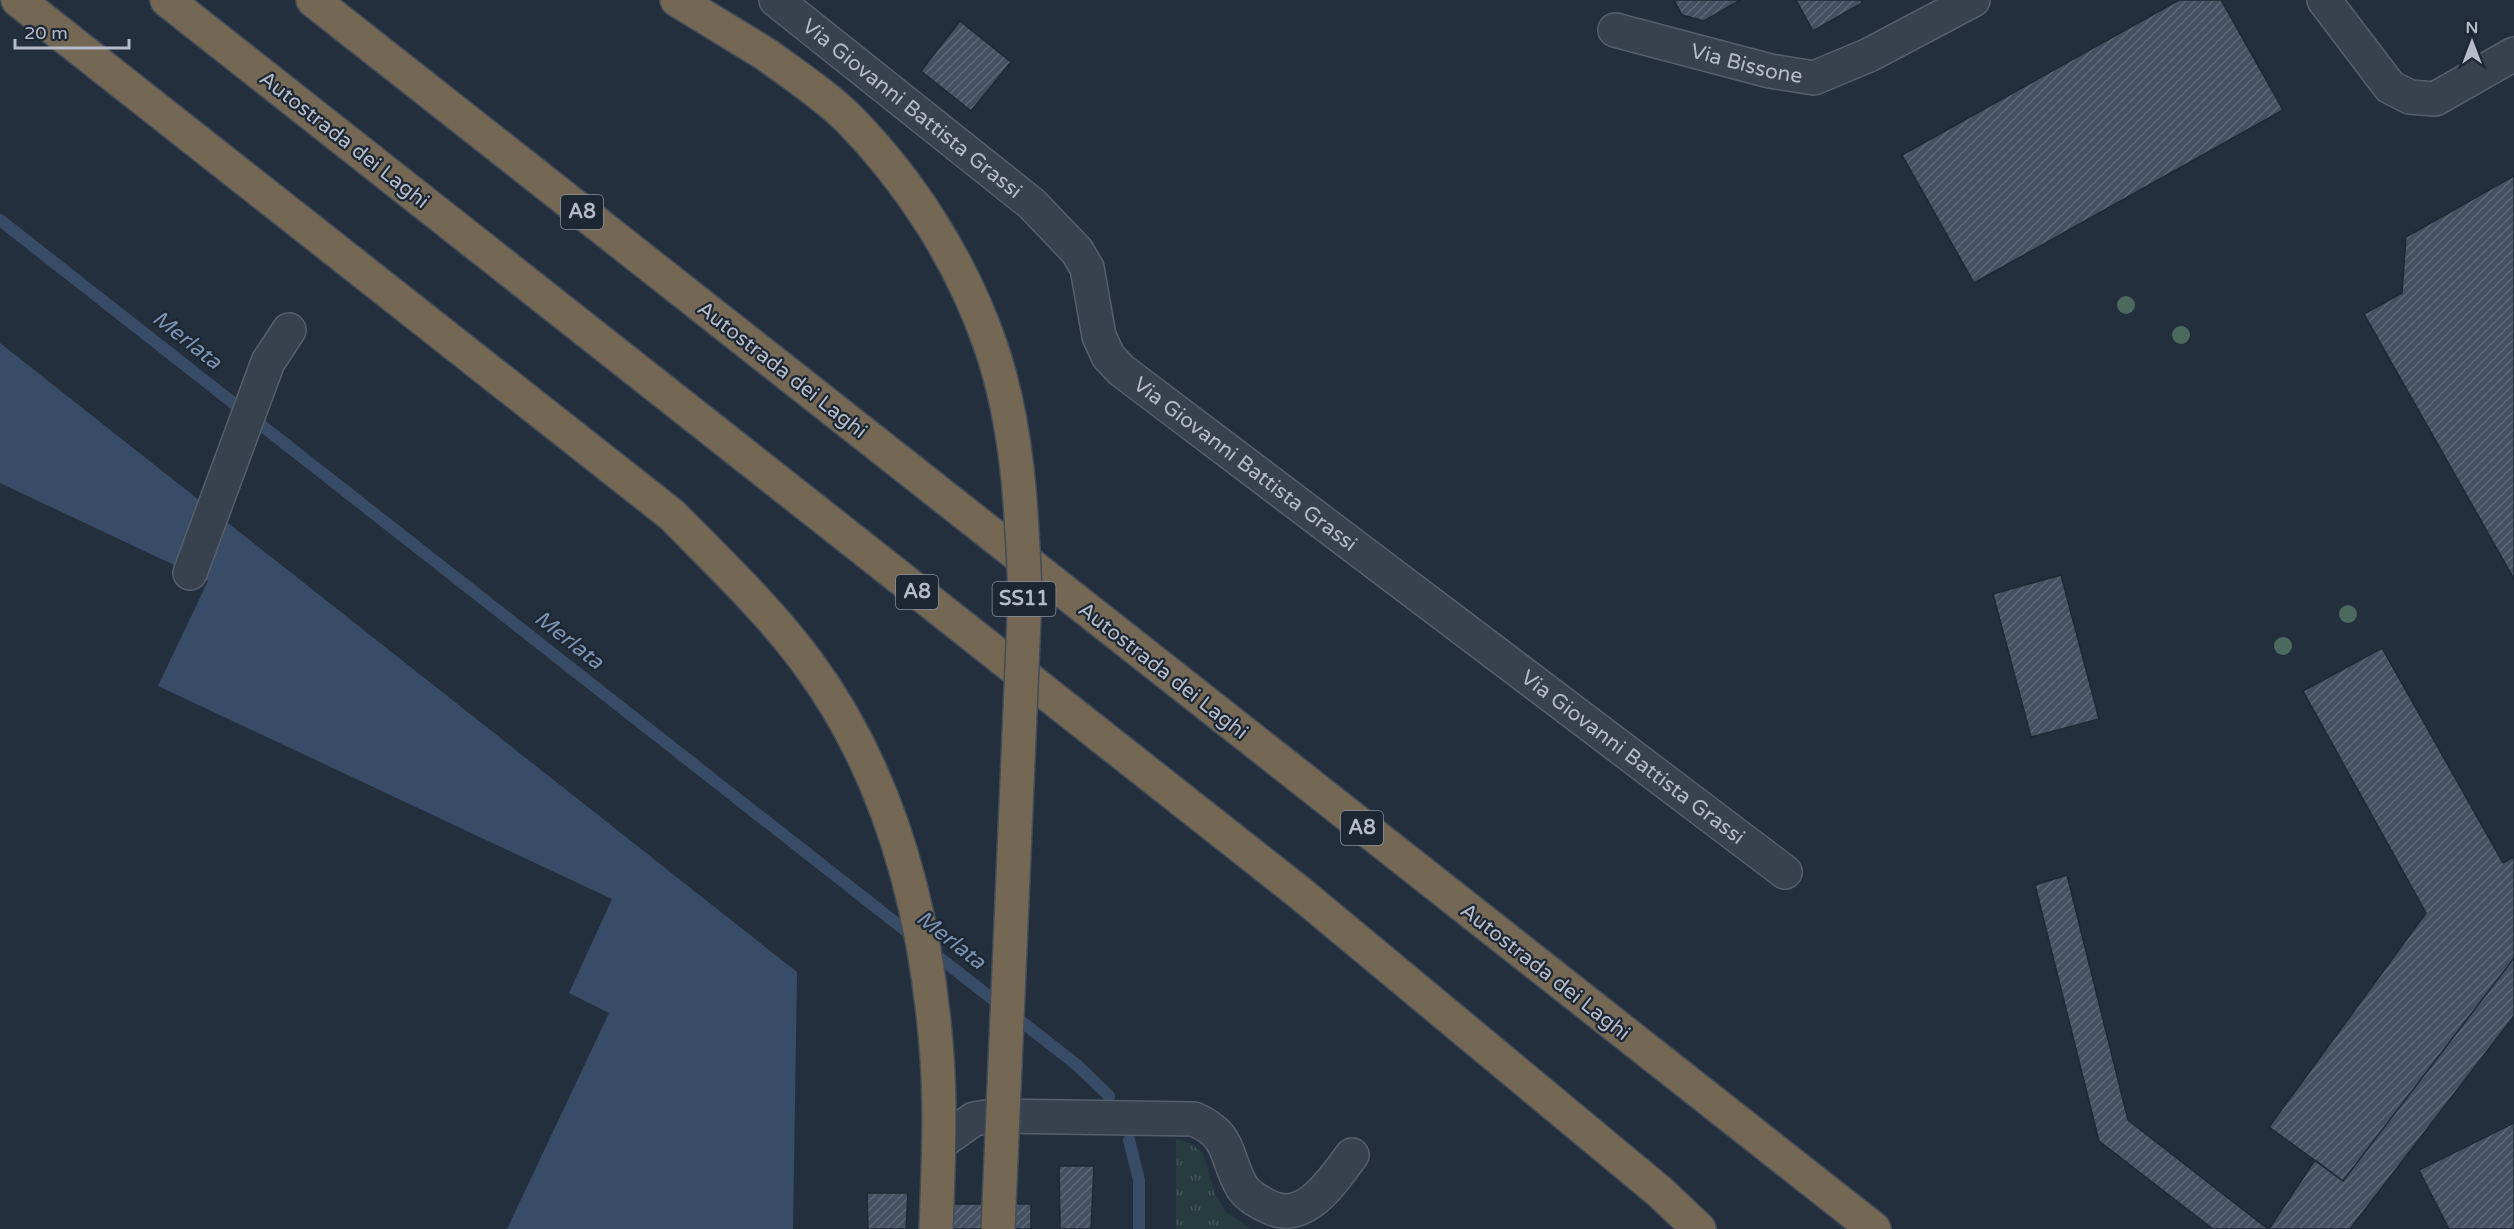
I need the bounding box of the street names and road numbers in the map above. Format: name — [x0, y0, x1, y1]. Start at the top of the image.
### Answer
street label: Via Giovanni Battista Grassi — [797, 13, 1027, 203]
street label: Via Bissone — [1688, 38, 1804, 89]
street label: Autostrada dei Laghi — [254, 66, 434, 214]
road number: A8 — [561, 195, 603, 229]
street label: Autostrada dei Laghi — [692, 296, 872, 444]
street label: Via Giovanni Battista Grassi — [1129, 371, 1362, 556]
road number: A8 — [896, 575, 938, 609]
road number: SS11 — [992, 582, 1056, 616]
street label: Autostrada dei Laghi — [1073, 597, 1253, 745]
street label: Via Giovanni Battista Grassi — [1516, 665, 1750, 850]
road number: A8 — [1341, 811, 1383, 845]
street label: Autostrada dei Laghi — [1455, 898, 1635, 1046]

